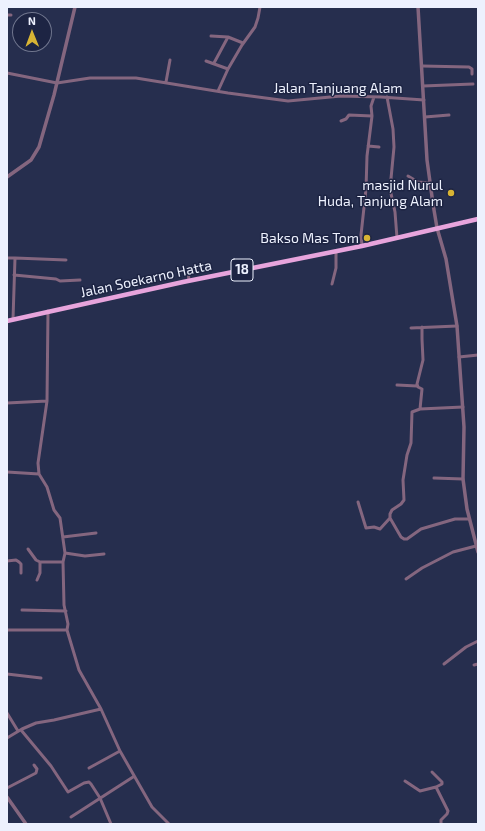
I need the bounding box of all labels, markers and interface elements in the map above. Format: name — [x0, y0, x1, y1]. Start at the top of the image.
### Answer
north arrow — [12, 12, 52, 52]
text: N — [28, 14, 36, 27]
street label: Jalan Tanjuang Alam — [273, 80, 403, 96]
place label: masjid Nurul Huda, Tanjung Alam — [318, 177, 443, 210]
marker: masjid Nurul Huda, Tanjung Alam — [446, 188, 456, 198]
place label: Bakso Mas Tom — [260, 230, 359, 246]
marker: Bakso Mas Tom — [362, 233, 372, 243]
street label: Jalan Soekarno Hatta — [79, 257, 213, 301]
road number: 18 — [231, 259, 253, 281]

